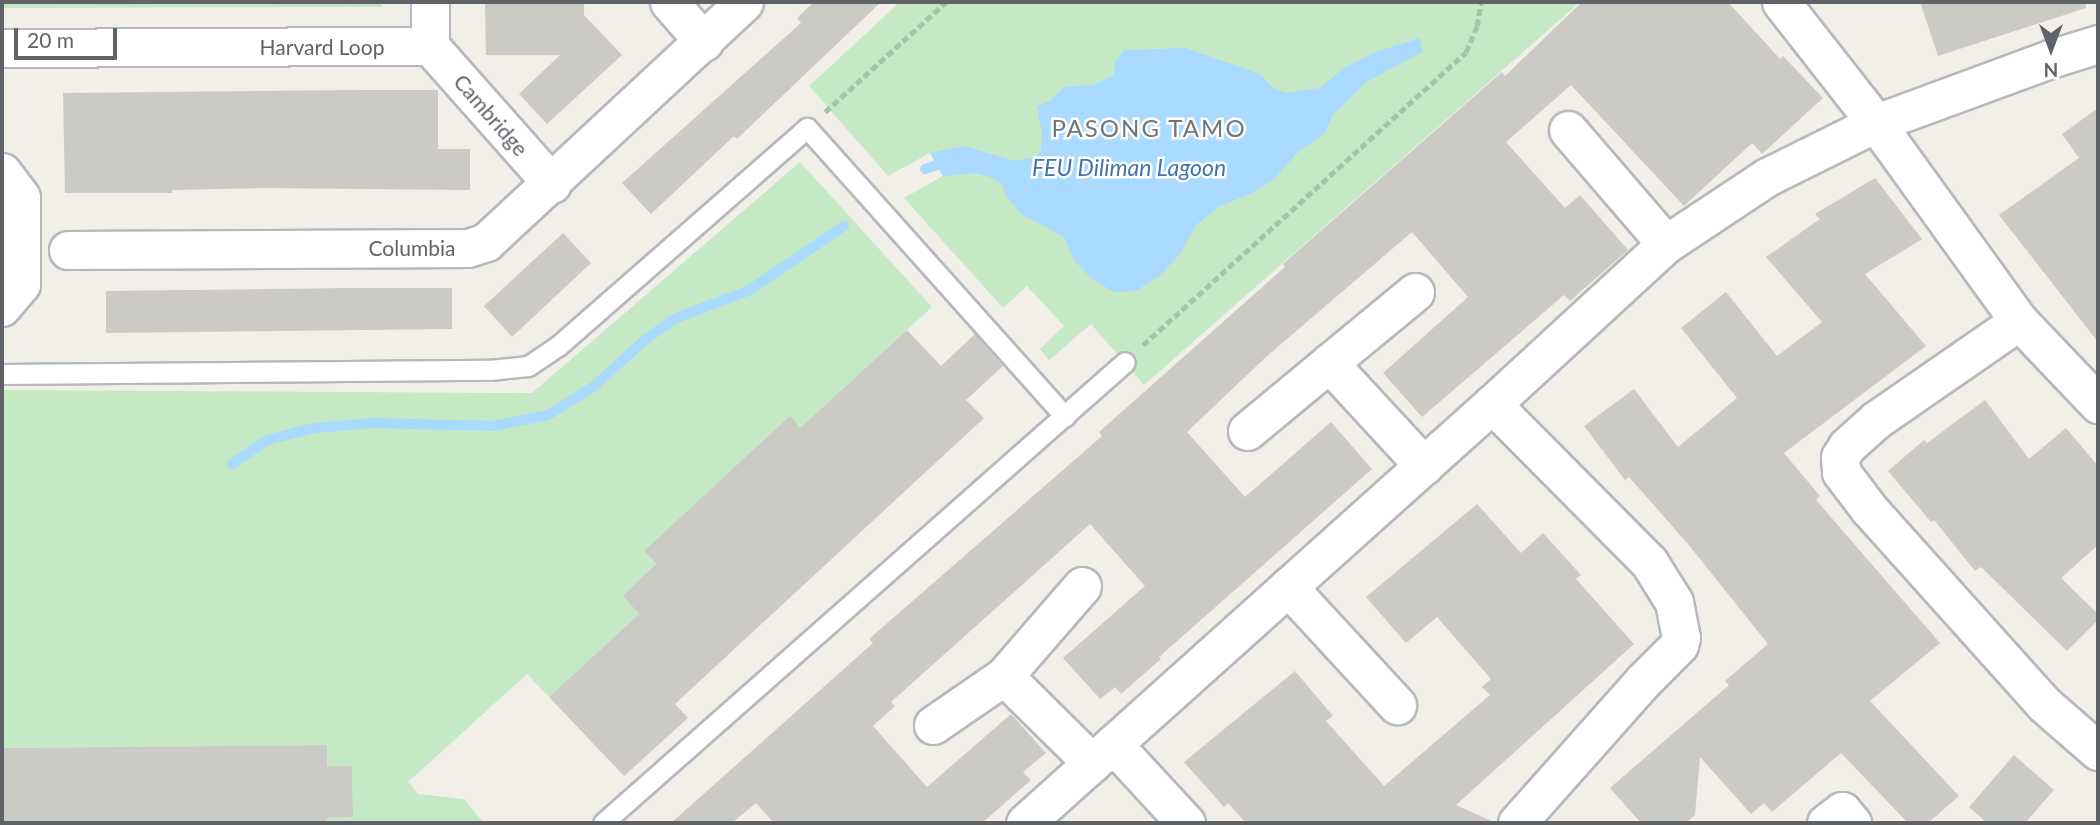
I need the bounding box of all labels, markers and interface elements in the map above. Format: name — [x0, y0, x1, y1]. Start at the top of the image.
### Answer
scale bar — [18, 14, 121, 58]
north arrow — [2016, 14, 2086, 84]
text: 20 m — [27, 27, 74, 52]
street label: Harvard Loop — [260, 34, 384, 60]
text: N — [2044, 59, 2058, 82]
street label: Cambridge — [449, 69, 533, 161]
district label: PASONG TAMO — [1052, 114, 1246, 142]
water label: FEU Diliman Lagoon — [1032, 153, 1226, 181]
street label: Columbia — [369, 235, 455, 261]

